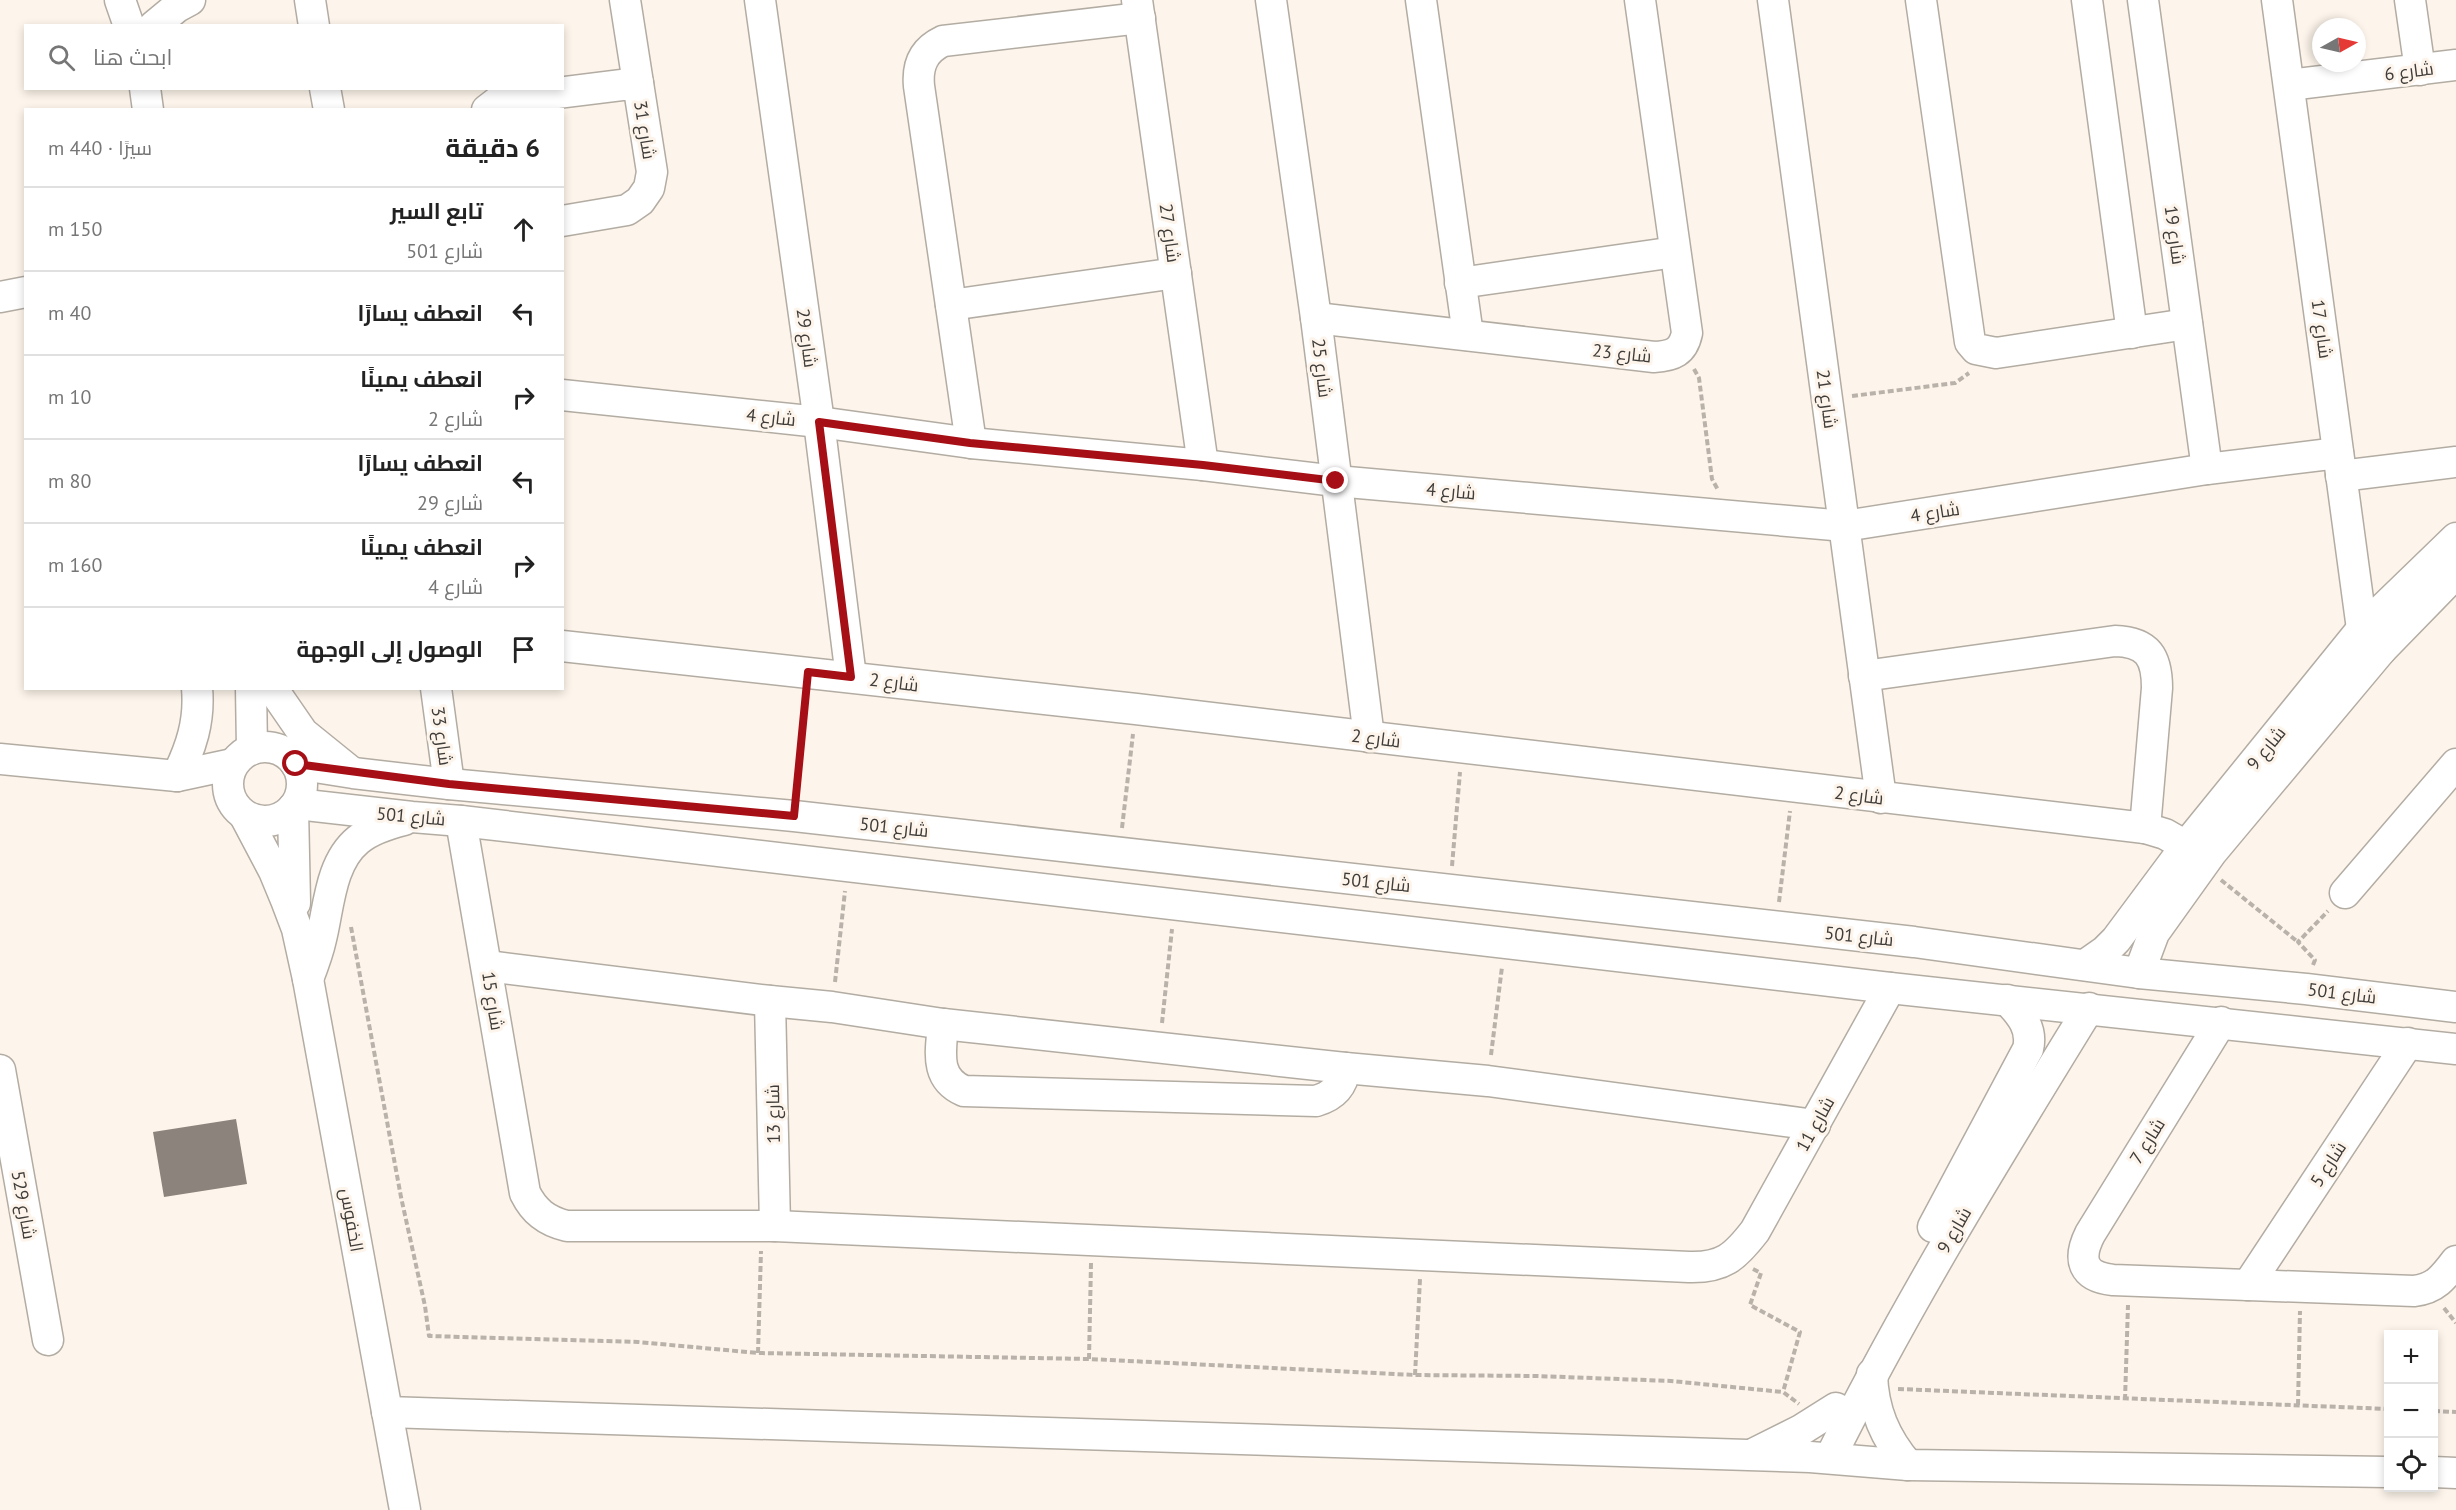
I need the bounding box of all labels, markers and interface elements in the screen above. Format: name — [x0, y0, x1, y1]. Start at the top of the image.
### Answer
north arrow — [2312, 18, 2366, 72]
search box — [24, 24, 564, 90]
icon: search — [45, 41, 78, 74]
text: ابحث هنا — [93, 43, 172, 71]
street label: شارع 6 — [2383, 57, 2435, 86]
street label: شارع 31 — [628, 99, 661, 161]
text: 6 دقيقة — [445, 131, 540, 164]
text: سيرًا · 440 m — [48, 135, 152, 161]
text: تابع السير — [390, 197, 483, 225]
street label: شارع 27 — [1153, 202, 1186, 264]
street label: شارع 19 — [2158, 204, 2191, 266]
icon: ahead — [507, 213, 540, 246]
text: 150 m — [48, 216, 102, 242]
text: شارع 501 — [406, 238, 483, 264]
icon: left — [507, 297, 540, 330]
street label: شارع 17 — [2305, 298, 2338, 360]
text: انعطف يسارًا — [357, 299, 483, 327]
text: 40 m — [48, 300, 91, 326]
street label: شارع 29 — [790, 307, 823, 369]
street label: شارع 25 — [1306, 337, 1337, 399]
street label: شارع 23 — [1591, 338, 1653, 369]
text: انعطف يمينًا — [360, 365, 483, 393]
street label: شارع 21 — [1810, 368, 1843, 430]
icon: right — [507, 381, 540, 414]
text: 10 m — [48, 384, 91, 410]
street label: شارع 4 — [745, 403, 797, 432]
text: شارع 2 — [428, 406, 483, 432]
text: انعطف يسارًا — [357, 449, 483, 477]
icon: left — [507, 465, 540, 498]
route end — [1322, 467, 1348, 493]
text: 80 m — [48, 468, 91, 494]
street label: شارع 4 — [1425, 477, 1477, 506]
text: شارع 29 — [417, 490, 483, 516]
street label: شارع 4 — [1909, 497, 1961, 528]
text: انعطف يمينًا — [360, 533, 483, 561]
icon: right — [507, 549, 540, 582]
text: 160 m — [48, 552, 102, 578]
text: شارع 4 — [428, 574, 483, 600]
icon: arrive — [507, 633, 540, 666]
text: الوصول إلى الوجهة — [297, 635, 483, 663]
street label: شارع 2 — [868, 668, 920, 697]
street label: شارع 33 — [425, 705, 458, 767]
street label: شارع 9 — [2241, 722, 2291, 775]
street label: شارع 2 — [1350, 724, 1402, 753]
route start — [282, 750, 308, 776]
street label: شارع 2 — [1833, 781, 1885, 810]
street label: شارع 501 — [375, 802, 446, 831]
street label: شارع 501 — [858, 812, 930, 843]
street label: شارع 501 — [1340, 867, 1412, 898]
street label: شارع 501 — [1823, 921, 1895, 952]
street label: شارع 15 — [476, 970, 509, 1032]
street label: شارع 501 — [2306, 977, 2378, 1010]
street label: شارع 13 — [761, 1084, 786, 1144]
street label: شارع 11 — [1791, 1092, 1840, 1156]
street label: شارع 7 — [2124, 1114, 2171, 1169]
street label: شارع 5 — [2305, 1137, 2352, 1192]
street label: شارع 529 — [6, 1169, 41, 1241]
street label: الخفوس — [335, 1186, 369, 1254]
street label: شارع 9 — [1932, 1203, 1977, 1258]
map controls — [2384, 1330, 2438, 1492]
button: + — [2384, 1330, 2438, 1384]
button: − — [2384, 1384, 2438, 1438]
button: locate — [2384, 1438, 2438, 1492]

